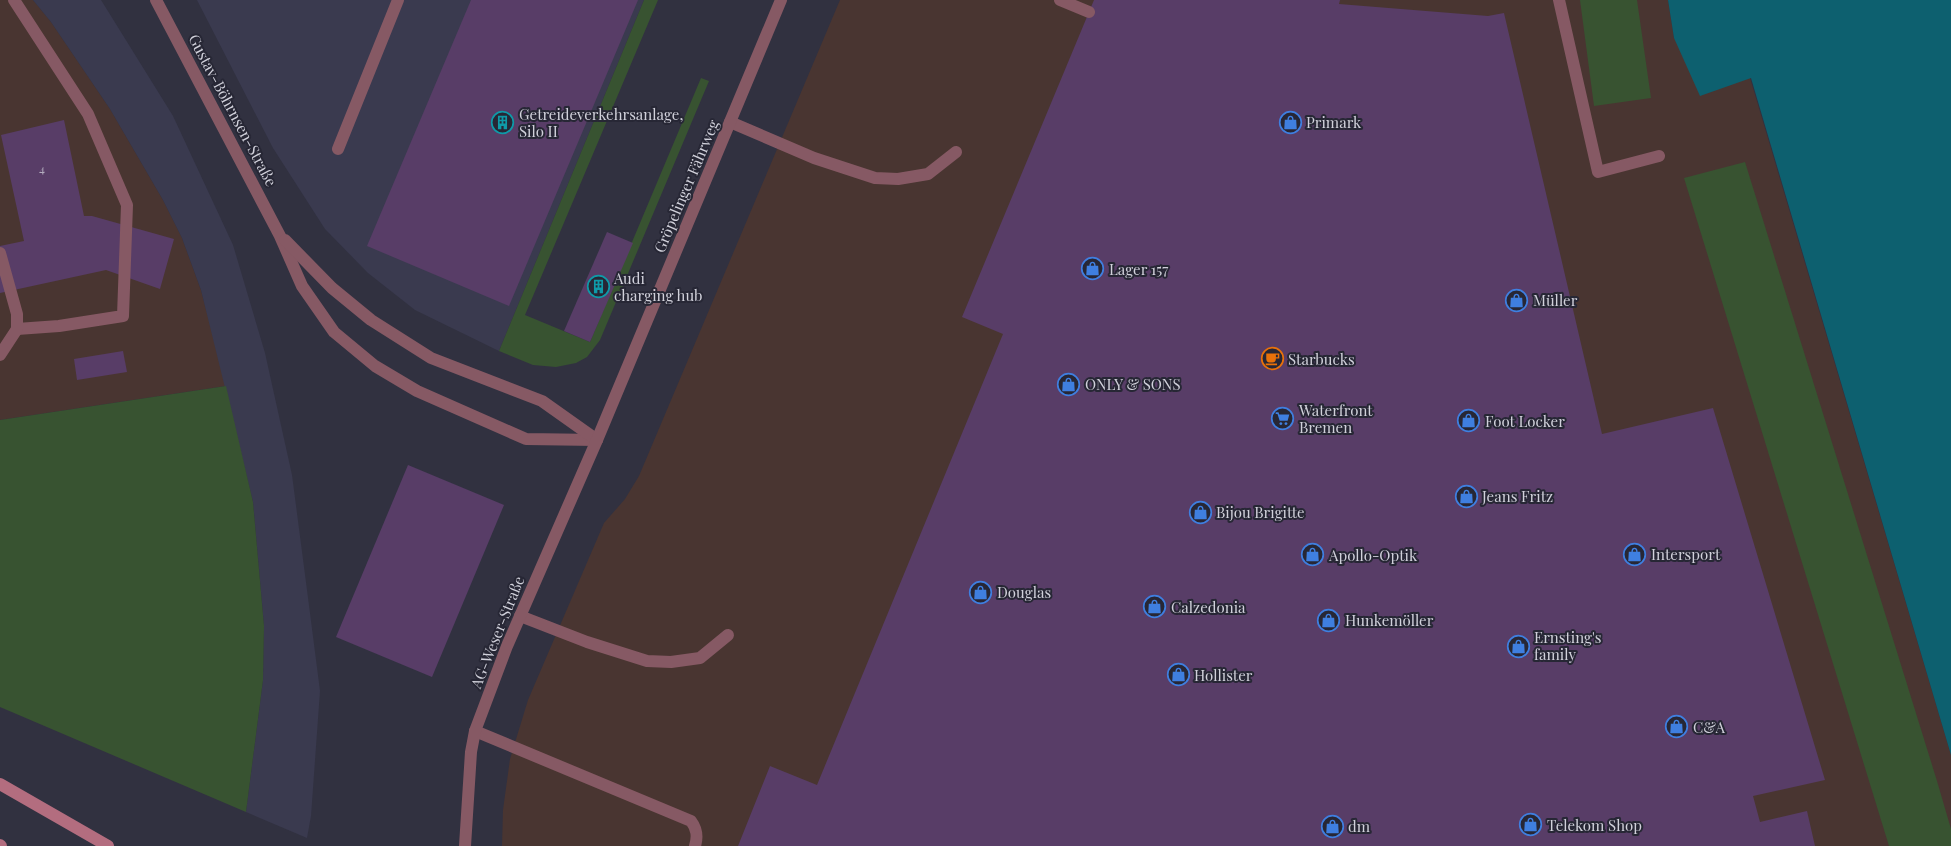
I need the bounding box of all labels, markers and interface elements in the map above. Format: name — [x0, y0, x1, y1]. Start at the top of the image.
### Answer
street label: Gustav-Böhrnsen-Straße — [184, 30, 282, 190]
place label: Getreideverkehrsanlage, Silo II — [519, 104, 683, 141]
shop icon: Primark — [1278, 110, 1302, 134]
building icon: Getreideverkehrsanlage, Silo II — [491, 111, 515, 135]
place label: Primark — [1306, 112, 1362, 132]
street label: Gröpelinger Fährweg — [649, 116, 723, 256]
house number: 4 — [39, 160, 45, 176]
shop icon: Lager 157 — [1081, 257, 1105, 281]
place label: Lager 157 — [1109, 259, 1168, 279]
place label: Audi charging hub — [613, 268, 703, 305]
building icon: Audi charging hub — [586, 275, 610, 299]
shop icon: Müller — [1505, 288, 1529, 312]
place label: Müller — [1533, 290, 1578, 310]
cafe icon: Starbucks — [1260, 347, 1284, 371]
place label: Starbucks — [1288, 349, 1355, 369]
shop icon: ONLY & SONS — [1057, 372, 1081, 396]
place label: ONLY & SONS — [1085, 374, 1181, 394]
place label: Waterfront Bremen — [1298, 400, 1373, 437]
supermarket icon: Waterfront Bremen — [1271, 407, 1295, 431]
shop icon: Foot Locker — [1457, 409, 1481, 433]
place label: Foot Locker — [1485, 411, 1565, 431]
shop icon: Jeans Fritz — [1454, 484, 1478, 508]
place label: Jeans Fritz — [1481, 486, 1553, 506]
shop icon: Bijou Brigitte — [1188, 500, 1212, 524]
place label: Bijou Brigitte — [1216, 502, 1305, 522]
shop icon: Intersport — [1623, 542, 1647, 566]
shop icon: Apollo-Optik — [1301, 543, 1325, 567]
place label: Intersport — [1651, 544, 1721, 564]
place label: Apollo-Optik — [1328, 545, 1418, 565]
street label: AG-Weser-Straße — [465, 573, 529, 692]
shop icon: Douglas — [969, 580, 993, 604]
place label: Douglas — [997, 582, 1051, 602]
shop icon: Calzedonia — [1143, 595, 1167, 619]
place label: Calzedonia — [1171, 597, 1246, 617]
shop icon: Hunkemöller — [1317, 608, 1341, 632]
place label: Hunkemöller — [1345, 610, 1434, 630]
place label: Ernsting's family — [1534, 627, 1601, 664]
shop icon: Ernsting's family — [1506, 634, 1530, 658]
shop icon: Hollister — [1166, 663, 1190, 687]
place label: Hollister — [1194, 665, 1253, 685]
shop icon: C&A — [1665, 715, 1689, 739]
place label: C&A — [1693, 717, 1725, 737]
shop icon: Telekom Shop — [1519, 813, 1543, 837]
shop icon: dm — [1320, 814, 1344, 838]
place label: Telekom Shop — [1547, 815, 1642, 835]
place label: dm — [1348, 816, 1371, 836]

